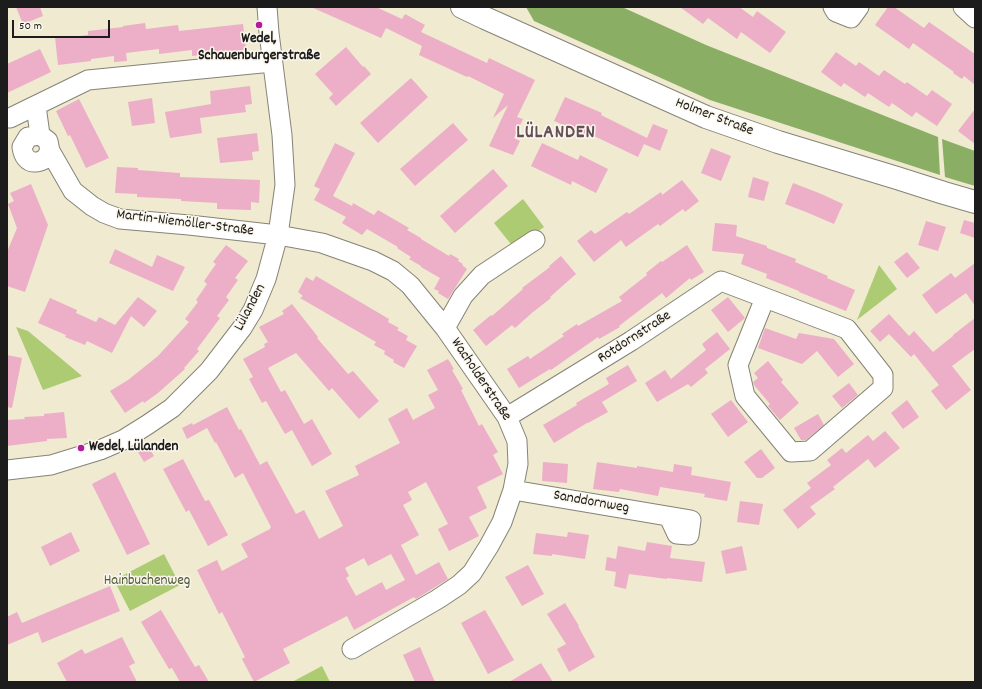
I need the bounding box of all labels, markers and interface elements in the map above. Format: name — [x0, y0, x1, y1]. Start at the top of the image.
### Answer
scale bar — [14, 12, 112, 38]
text: 50 m — [19, 18, 42, 35]
marker: Wedel, Schauenburgerstraße — [254, 20, 264, 30]
place label: Wedel, Schauenburgerstraße — [198, 31, 320, 66]
street label: Holmer Straße — [672, 95, 756, 141]
district label: LÜLANDEN — [516, 123, 596, 145]
street label: Martin-Niemöller-Straße — [115, 207, 255, 241]
street label: Lülanden — [231, 281, 271, 335]
street label: Rotdornstraße — [595, 308, 675, 368]
street label: Wacholderstraße — [446, 335, 514, 425]
place label: Wedel, Lülanden — [89, 439, 178, 457]
marker: Wedel, Lülanden — [76, 443, 86, 453]
street label: Sanddornweg — [552, 487, 630, 519]
park label: Hainbuchenweg — [104, 573, 190, 591]

